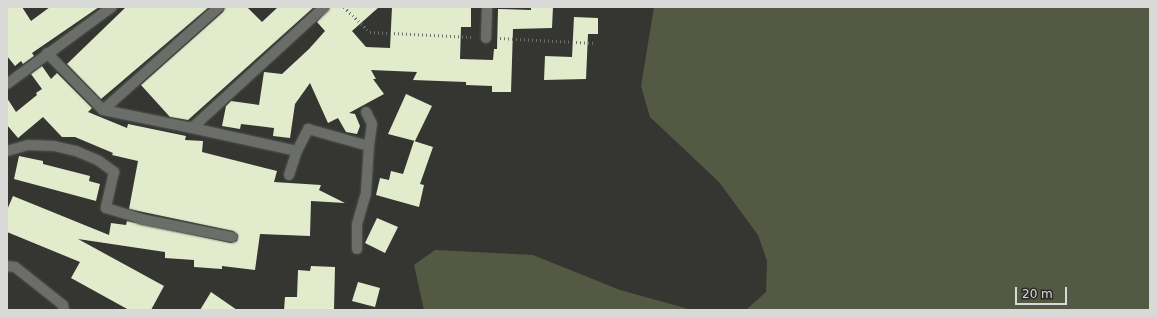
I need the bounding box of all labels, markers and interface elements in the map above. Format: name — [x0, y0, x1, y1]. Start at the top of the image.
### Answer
scale bar — [1017, 279, 1069, 305]
text: 20 m — [1022, 287, 1053, 301]

